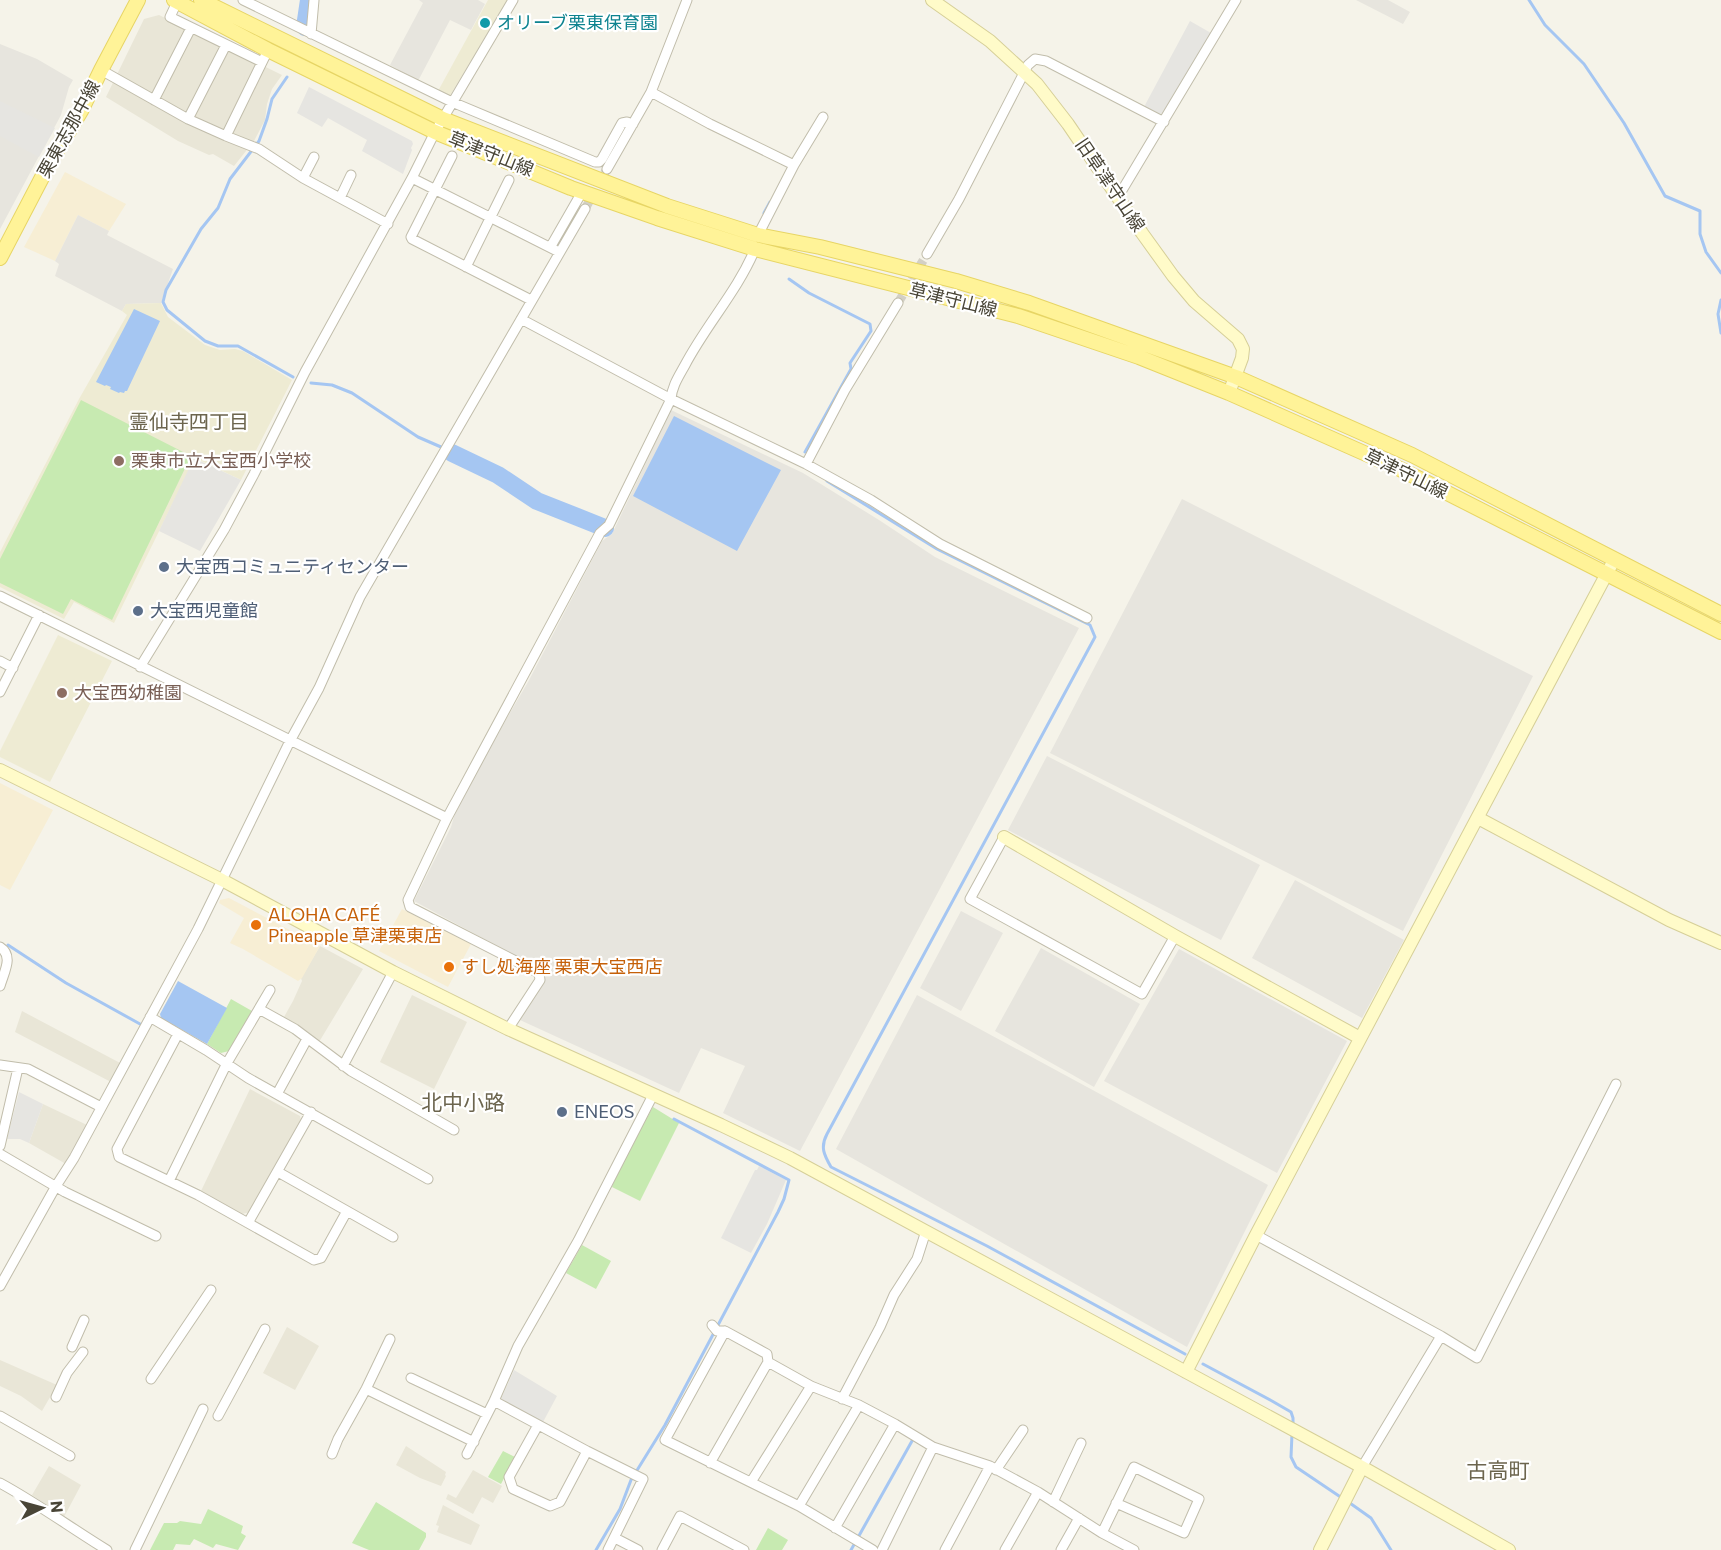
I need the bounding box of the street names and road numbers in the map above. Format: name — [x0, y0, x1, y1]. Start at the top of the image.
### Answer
street label: 栗東志那中線 — [32, 76, 104, 181]
street label: 草津守山線 — [446, 126, 537, 180]
street label: 旧草津守山線 — [1072, 134, 1150, 235]
street label: 草津守山線 — [907, 277, 1000, 321]
street label: 草津守山線 — [1361, 443, 1452, 503]

